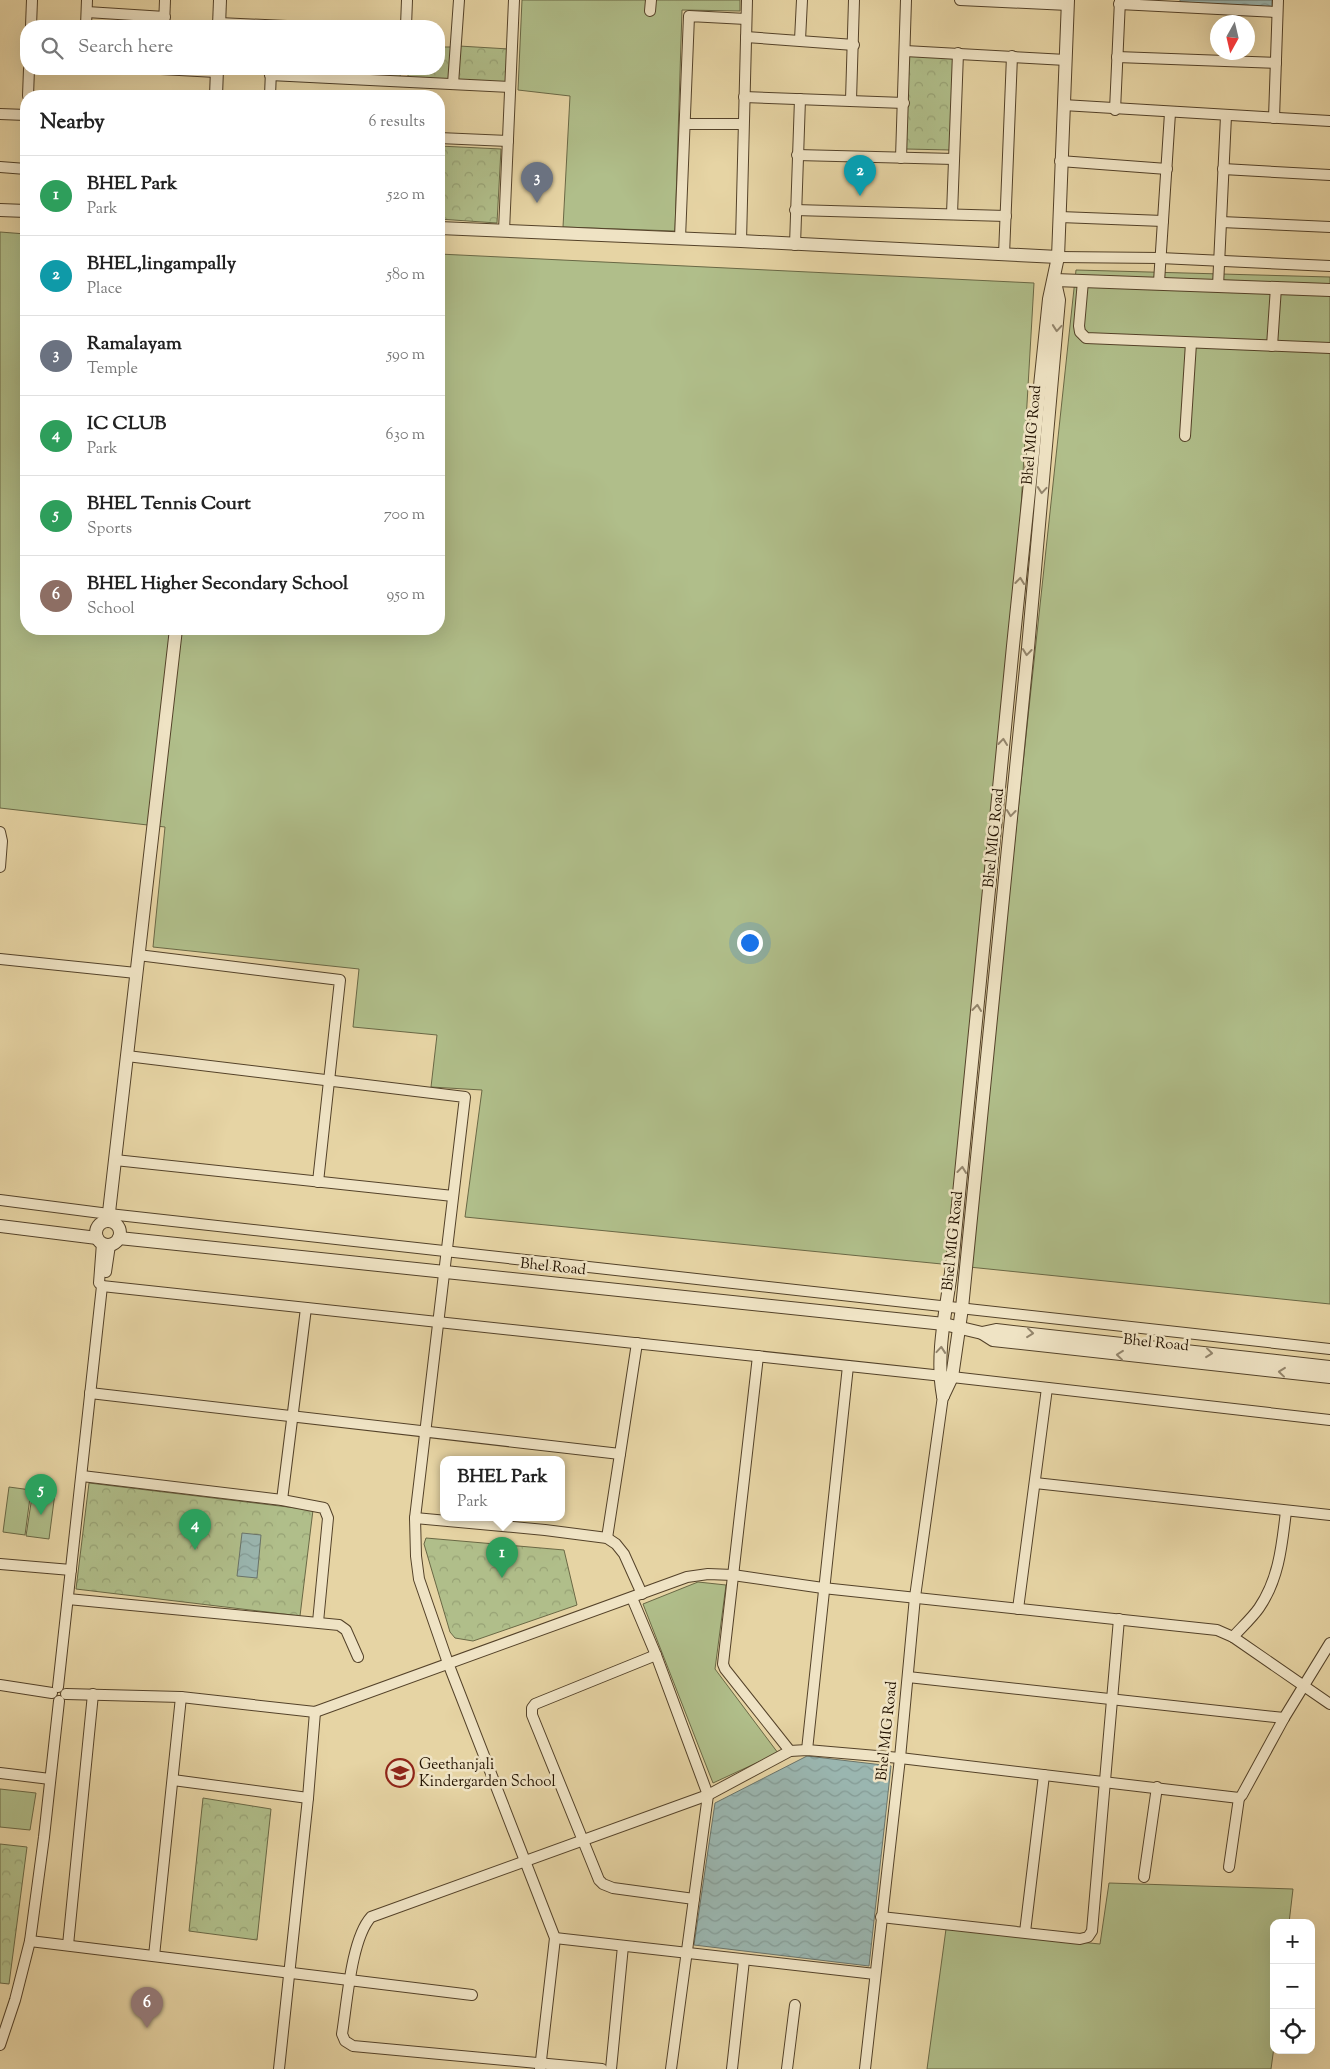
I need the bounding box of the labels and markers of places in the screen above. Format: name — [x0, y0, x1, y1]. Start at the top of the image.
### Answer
pin: 2 — [844, 155, 876, 196]
pin: 3 — [521, 162, 553, 203]
pin: 5 — [25, 1474, 57, 1515]
pin: 4 — [179, 1509, 211, 1550]
pin: 1 — [486, 1537, 518, 1578]
place label: Geethanjali Kindergarden School — [419, 1755, 556, 1793]
school or university icon: Geethanjali Kindergarden School — [385, 1758, 415, 1788]
pin: 6 — [131, 1987, 163, 2028]

